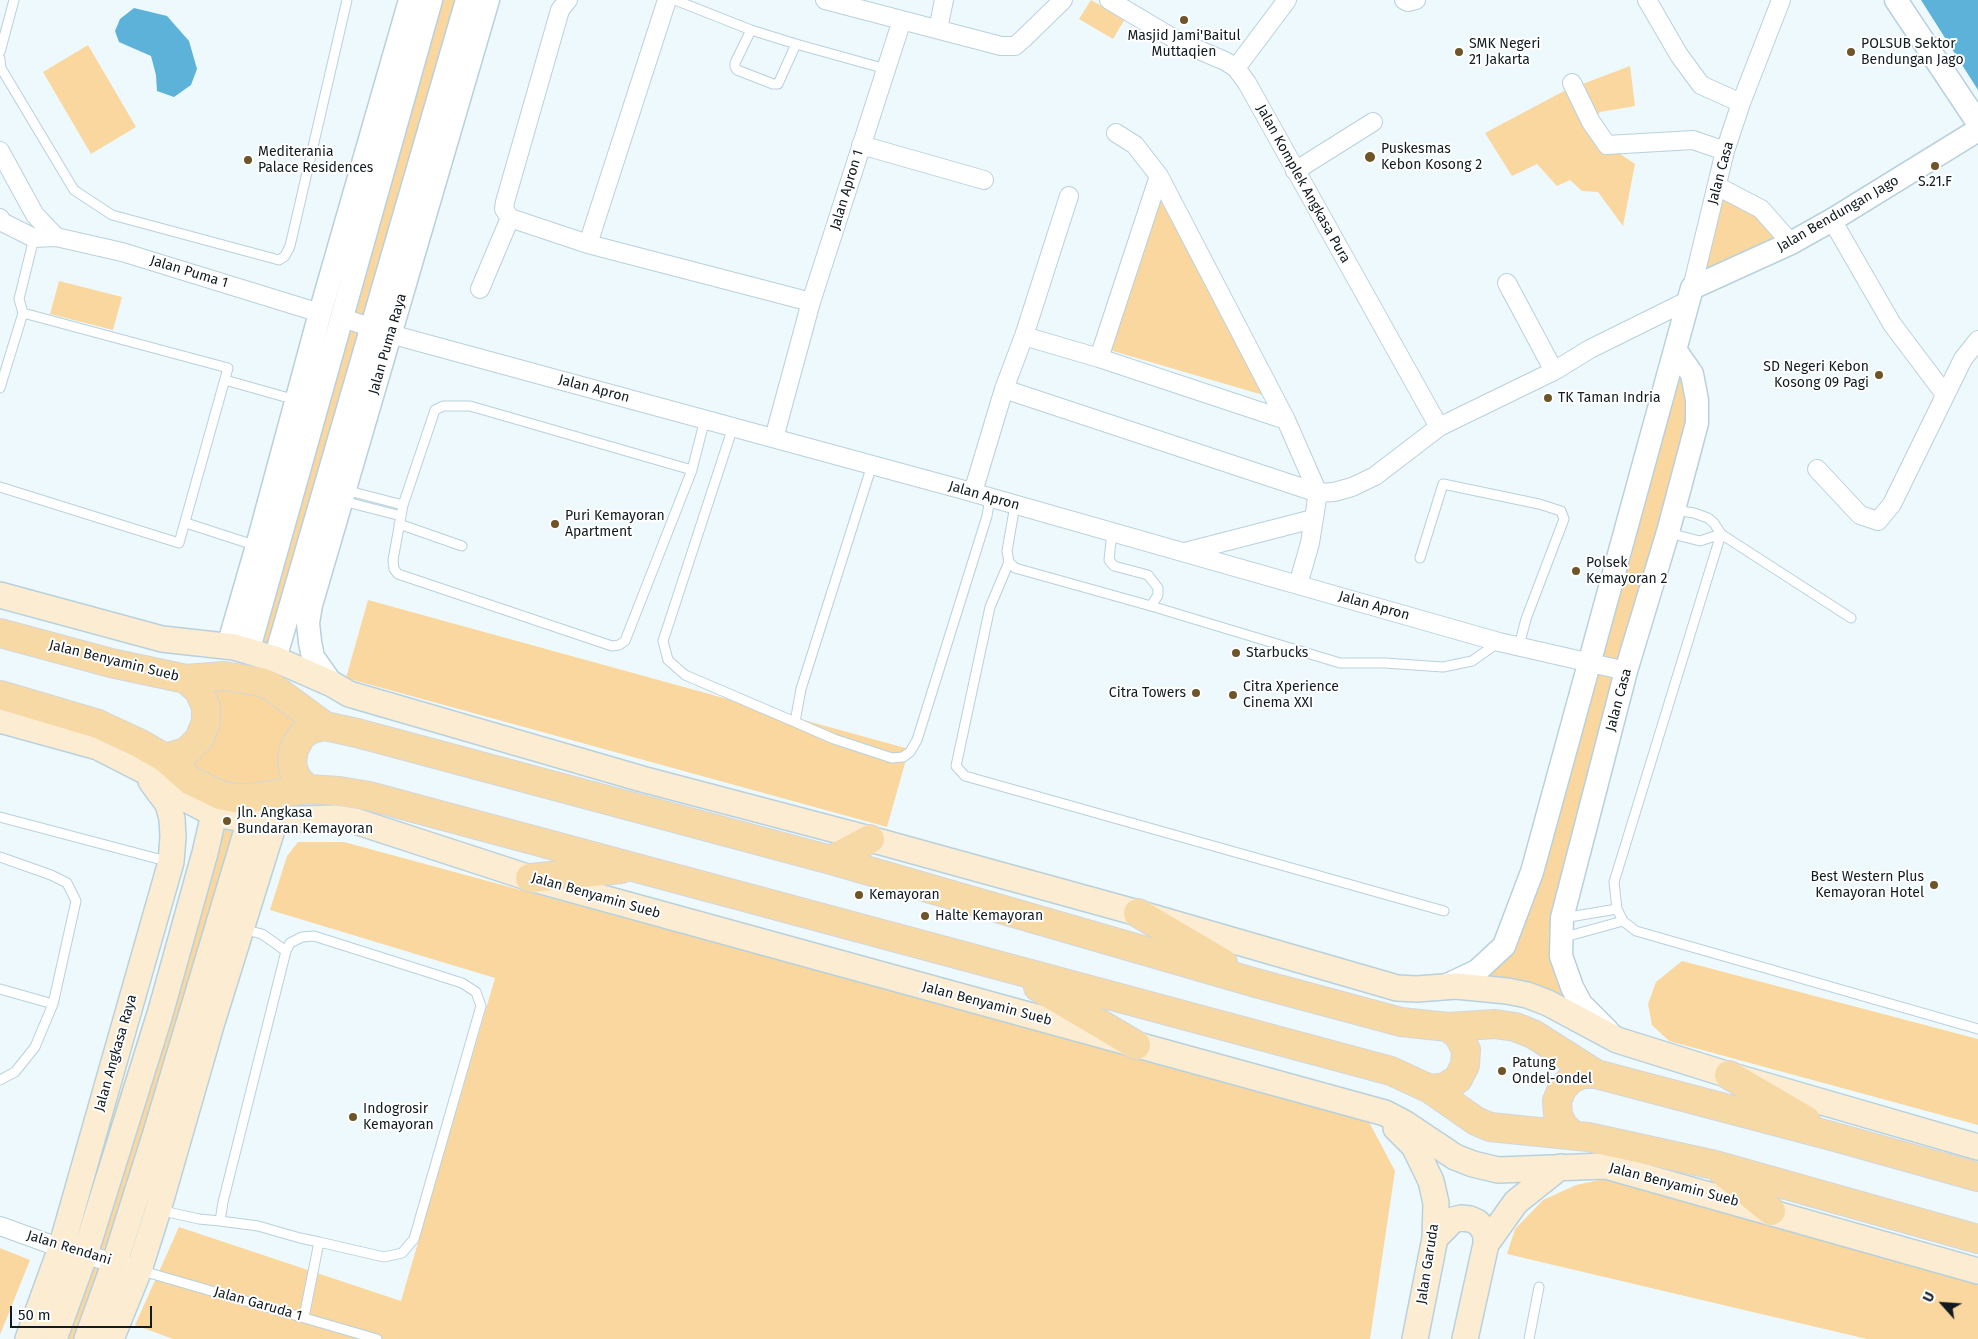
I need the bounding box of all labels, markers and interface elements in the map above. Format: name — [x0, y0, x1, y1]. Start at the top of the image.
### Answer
marker: Masjid Jami'Baitul Muttaqien — [1178, 14, 1190, 26]
place label: Masjid Jami'Baitul Muttaqien — [1127, 28, 1241, 60]
place label: SMK Negeri 21 Jakarta — [1469, 36, 1541, 68]
place label: POLSUB Sektor Bendungan Jago — [1861, 36, 1964, 68]
marker: SMK Negeri 21 Jakarta — [1453, 46, 1465, 58]
marker: POLSUB Sektor Bendungan Jago — [1845, 46, 1857, 58]
street label: Jalan Komplek Angkasa Pura — [1252, 102, 1354, 266]
street label: Jalan Casa — [1705, 140, 1737, 206]
place label: Puskesmas Kebon Kosong 2 — [1381, 141, 1482, 174]
place label: Mediterania Palace Residences — [258, 144, 373, 176]
street label: Jalan Apron 1 — [827, 148, 867, 232]
marker: Puskesmas Kebon Kosong 2 — [1363, 150, 1377, 164]
marker: Mediterania Palace Residences — [242, 154, 254, 166]
marker: S.21.F — [1929, 160, 1941, 172]
street label: Jalan Bendungan Jago — [1774, 172, 1902, 256]
place label: S.21.F — [1918, 174, 1952, 190]
street label: Jalan Puma 1 — [148, 252, 230, 292]
street label: Jalan Puma Raya — [366, 291, 410, 397]
place label: SD Negeri Kebon Kosong 09 Pagi — [1763, 359, 1869, 392]
marker: SD Negeri Kebon Kosong 09 Pagi — [1873, 369, 1885, 381]
street label: Jalan Apron — [557, 371, 631, 407]
place label: TK Taman Indria — [1558, 390, 1661, 406]
marker: TK Taman Indria — [1542, 392, 1554, 404]
street label: Jalan Apron — [947, 478, 1021, 514]
place label: Puri Kemayoran Apartment — [565, 508, 665, 540]
marker: Puri Kemayoran Apartment — [549, 518, 561, 530]
place label: Polsek Kemayoran 2 — [1586, 555, 1667, 588]
marker: Polsek Kemayoran 2 — [1570, 565, 1582, 577]
street label: Jalan Apron — [1337, 588, 1411, 624]
street label: Jalan Benyamin Sueb — [47, 637, 181, 685]
place label: Starbucks — [1246, 645, 1308, 661]
marker: Starbucks — [1230, 647, 1242, 659]
street label: Jalan Casa — [1603, 667, 1635, 733]
place label: Citra Xperience Cinema XXI — [1243, 679, 1339, 712]
place label: Citra Towers — [1109, 685, 1186, 701]
marker: Citra Towers — [1190, 687, 1202, 699]
marker: Citra Xperience Cinema XXI — [1227, 689, 1239, 701]
place label: Jln. Angkasa Bundaran Kemayoran — [237, 805, 373, 838]
marker: Jln. Angkasa Bundaran Kemayoran — [221, 815, 233, 827]
place label: Best Western Plus Kemayoran Hotel — [1810, 869, 1924, 902]
street label: Jalan Benyamin Sueb — [530, 870, 662, 922]
marker: Best Western Plus Kemayoran Hotel — [1928, 879, 1940, 891]
place label: Kemayoran — [869, 887, 940, 903]
marker: Kemayoran — [853, 889, 865, 901]
place label: Halte Kemayoran — [935, 908, 1043, 924]
marker: Halte Kemayoran — [919, 910, 931, 922]
street label: Jalan Benyamin Sueb — [920, 979, 1054, 1029]
street label: Jalan Angkasa Raya — [91, 993, 141, 1113]
place label: Patung Ondel-ondel — [1512, 1055, 1592, 1088]
marker: Patung Ondel-ondel — [1496, 1065, 1508, 1077]
place label: Indogrosir Kemayoran — [363, 1101, 434, 1134]
marker: Indogrosir Kemayoran — [347, 1111, 359, 1123]
street label: Jalan Benyamin Sueb — [1607, 1160, 1741, 1210]
street label: Jalan Garuda — [1413, 1223, 1443, 1305]
street label: Jalan Rendani — [25, 1227, 113, 1269]
north arrow — [1918, 1279, 1968, 1329]
street label: Jalan Garuda 1 — [212, 1283, 304, 1325]
text: U — [1919, 1289, 1939, 1305]
scale bar — [12, 1296, 155, 1328]
text: 50 m — [18, 1306, 51, 1324]

